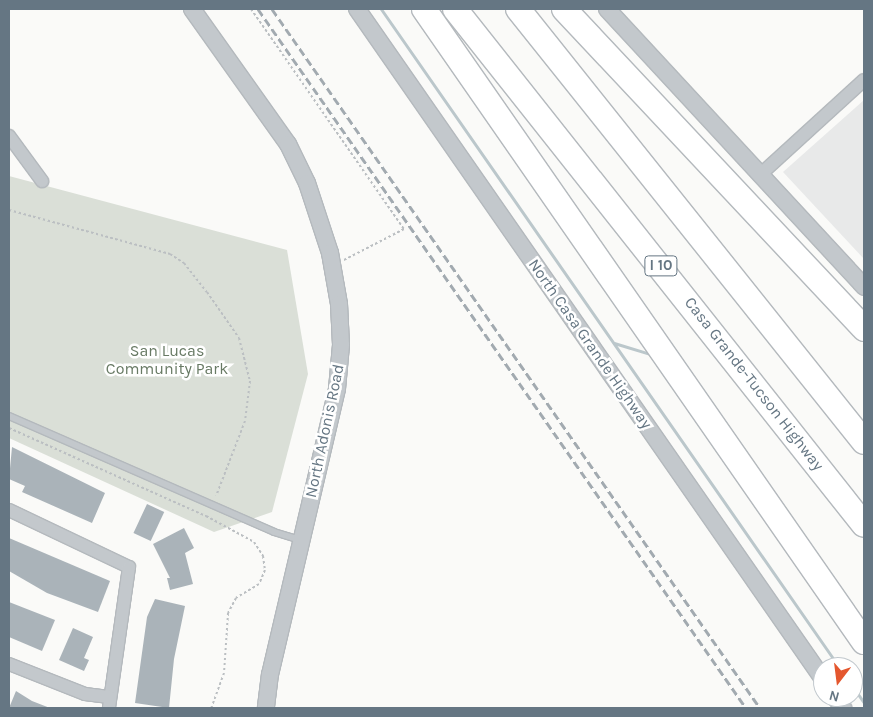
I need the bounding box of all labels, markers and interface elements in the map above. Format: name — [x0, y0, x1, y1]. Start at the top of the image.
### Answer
road number: I 10 — [644, 254, 678, 278]
street label: North Casa Grande Highway — [524, 256, 656, 432]
street label: Casa Grande-Tucson Highway — [680, 293, 828, 475]
park label: San Lucas Community Park — [106, 341, 228, 379]
street label: North Adonis Road — [301, 363, 349, 499]
north arrow — [813, 657, 863, 707]
text: N — [827, 686, 841, 706]

